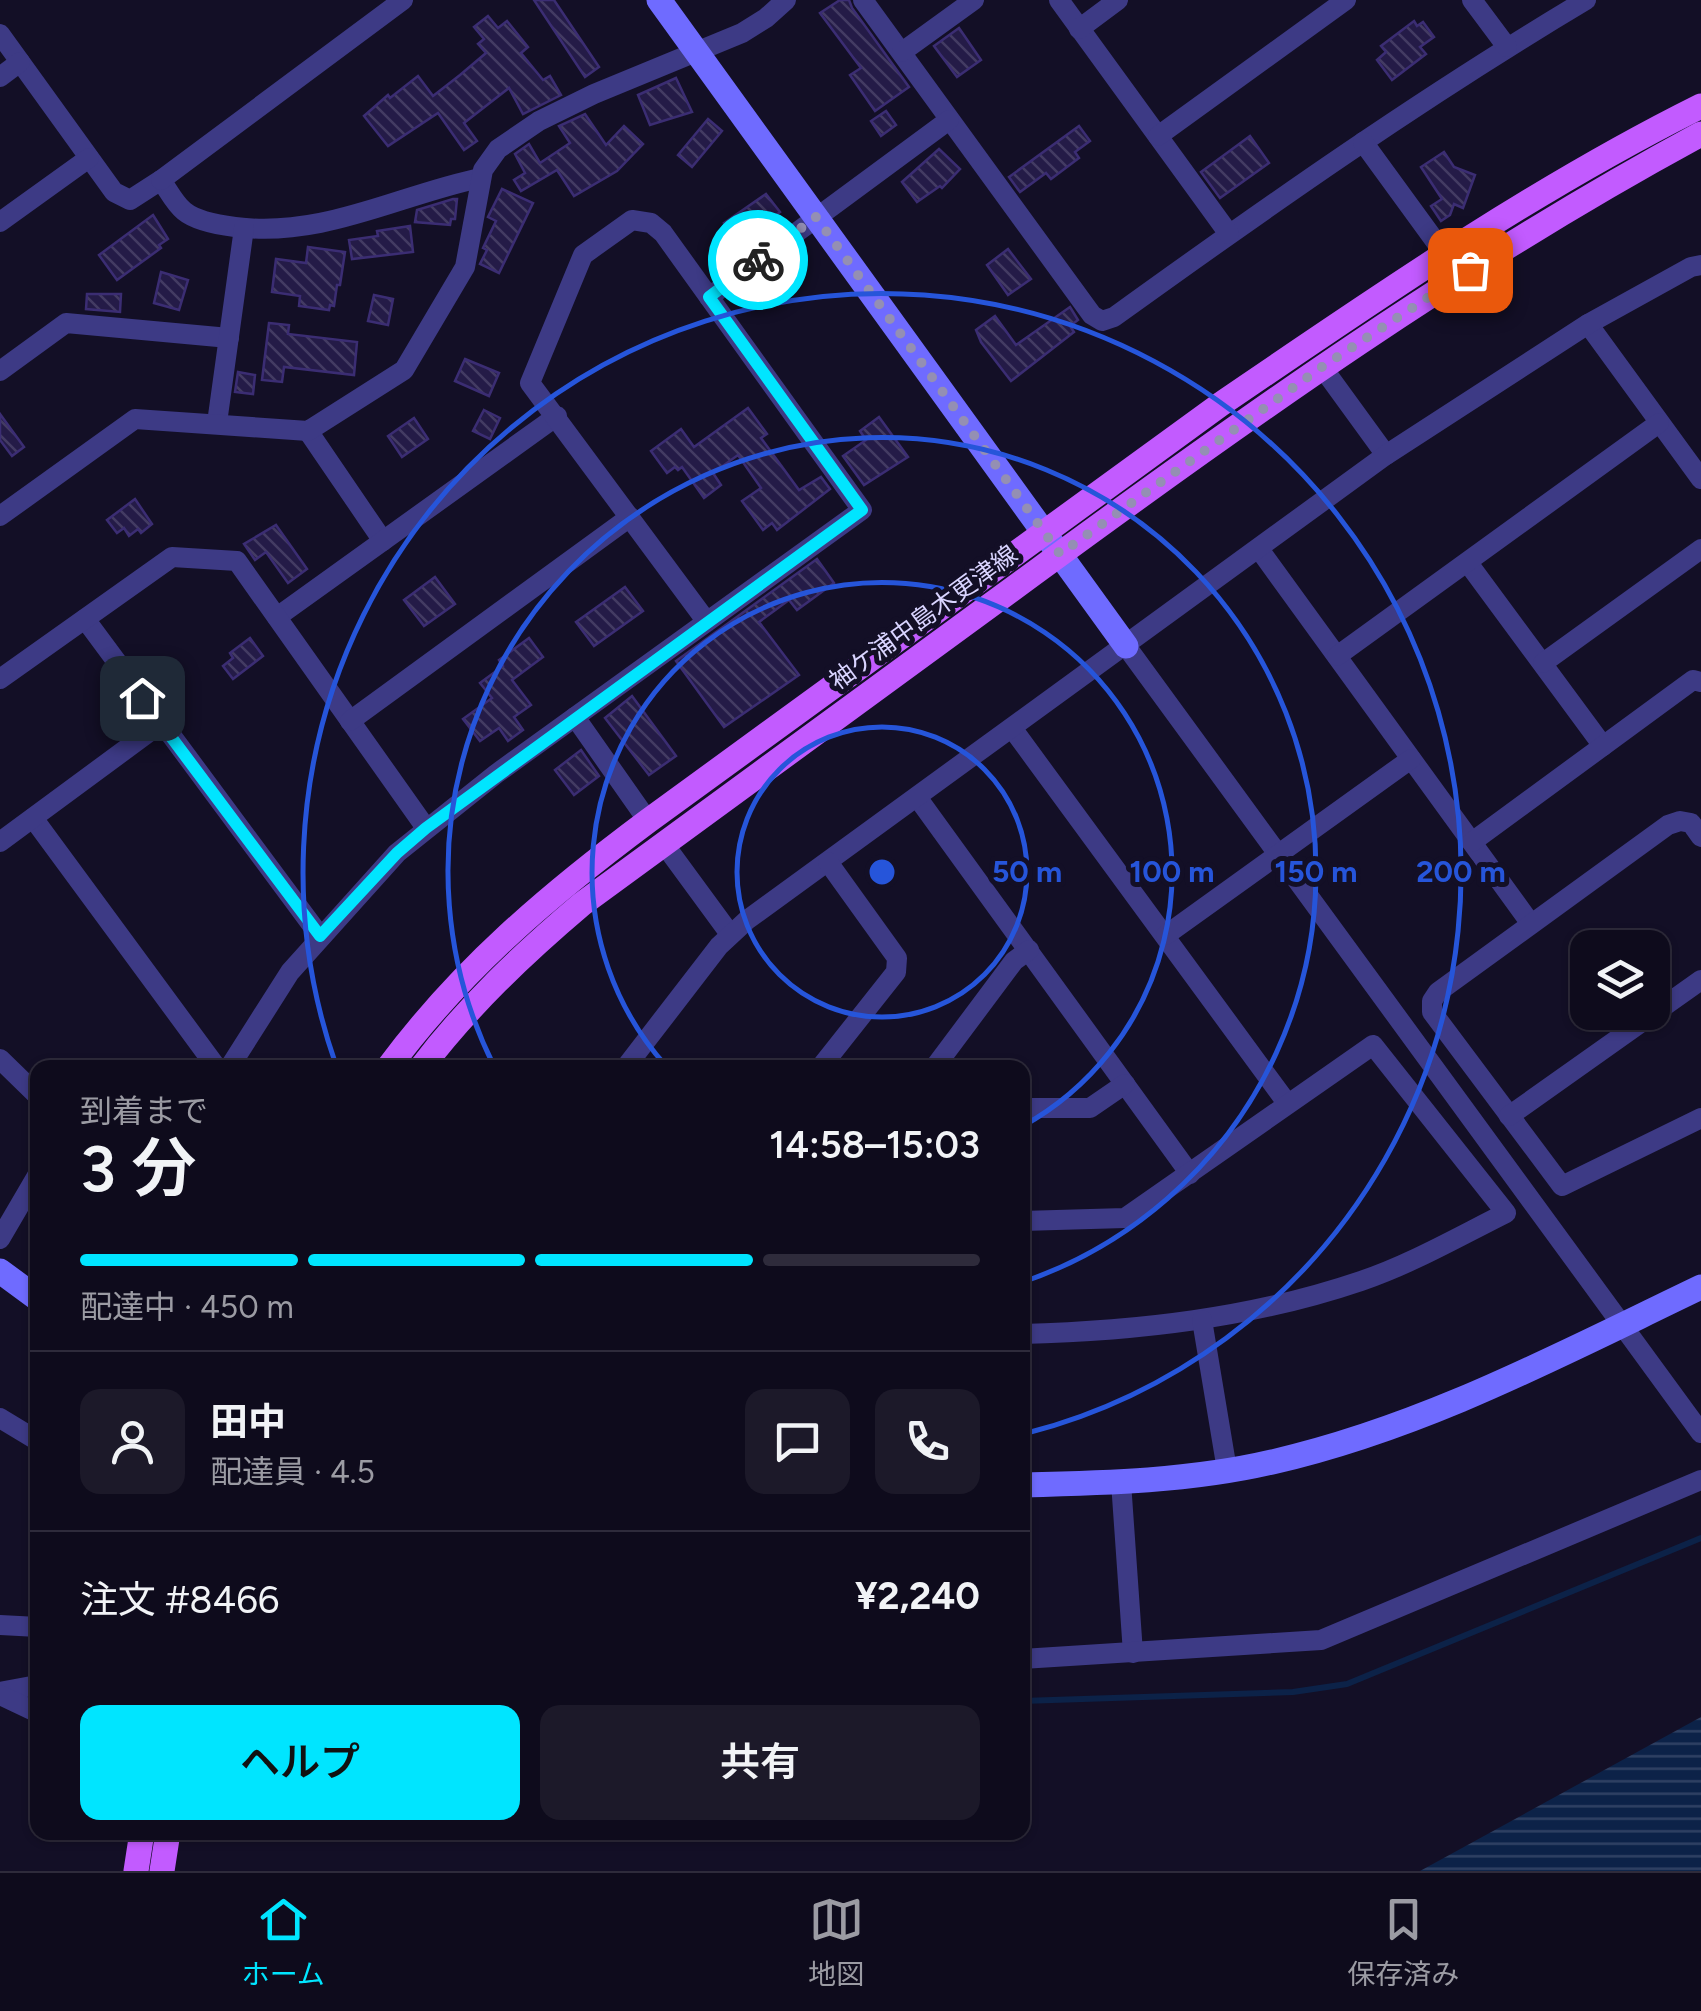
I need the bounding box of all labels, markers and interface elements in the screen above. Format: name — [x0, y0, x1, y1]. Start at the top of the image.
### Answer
courier — [708, 210, 808, 310]
pin — [1428, 228, 1513, 313]
icon: bike — [731, 233, 786, 288]
icon: bag — [1443, 243, 1498, 298]
street label: 袖ケ浦中島木更津線 — [823, 539, 1023, 695]
pin — [100, 656, 185, 741]
icon: home — [115, 671, 170, 726]
text: 50 m — [992, 853, 1062, 890]
text: 100 m — [1130, 853, 1214, 890]
text: 150 m — [1275, 853, 1357, 890]
text: 200 m — [1416, 853, 1506, 890]
centre of rings — [864, 854, 900, 890]
map controls — [1570, 930, 1670, 1030]
button: layers — [1570, 930, 1670, 1030]
text: 到着まで — [80, 1092, 208, 1130]
text: 14:58–15:03 — [769, 1122, 980, 1168]
text: 3 分 — [80, 1129, 196, 1207]
text: 配達中 · 450 m — [80, 1288, 294, 1326]
button: person — [80, 1389, 185, 1494]
button: chat — [745, 1389, 850, 1494]
button: phone — [875, 1389, 980, 1494]
text: 田中 — [210, 1399, 286, 1445]
text: 配達員 · 4.5 — [210, 1453, 375, 1491]
text: ¥2,240 — [855, 1573, 980, 1619]
text: 注文 #8466 — [80, 1577, 279, 1623]
button: ヘルプ — [80, 1705, 520, 1820]
button: 共有 — [540, 1705, 980, 1820]
tab: ホーム — [242, 1892, 325, 1992]
tab: 地図 — [808, 1892, 864, 1992]
tab: 保存済み — [1347, 1892, 1459, 1992]

